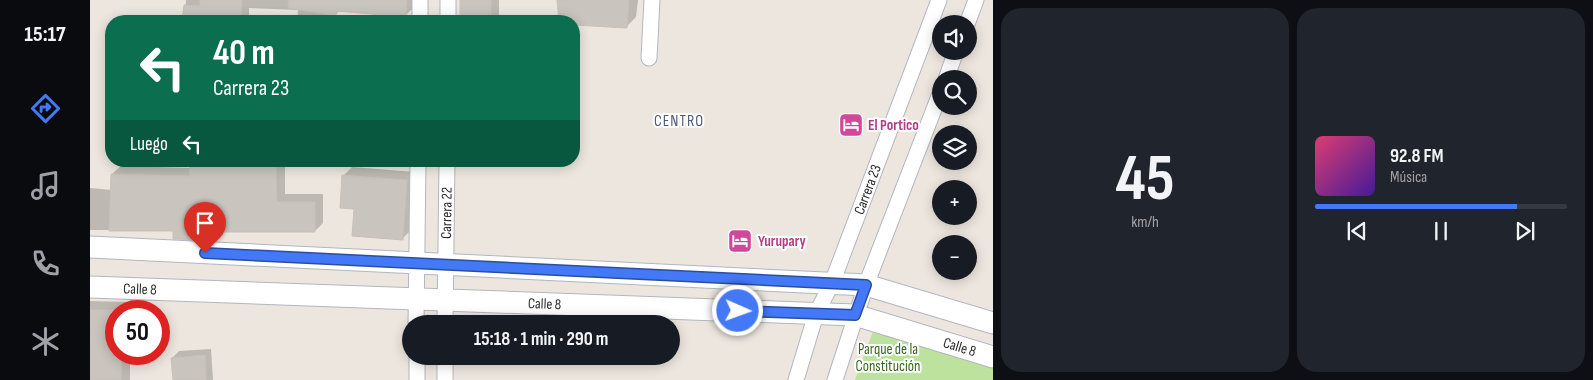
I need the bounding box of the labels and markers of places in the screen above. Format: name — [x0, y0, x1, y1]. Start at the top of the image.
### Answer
hotel icon: El Portico — [838, 112, 864, 138]
place label: El Portico — [868, 116, 919, 135]
pin — [184, 202, 226, 253]
hotel icon: Yurupary — [727, 228, 753, 254]
place label: Yurupary — [758, 232, 806, 251]

